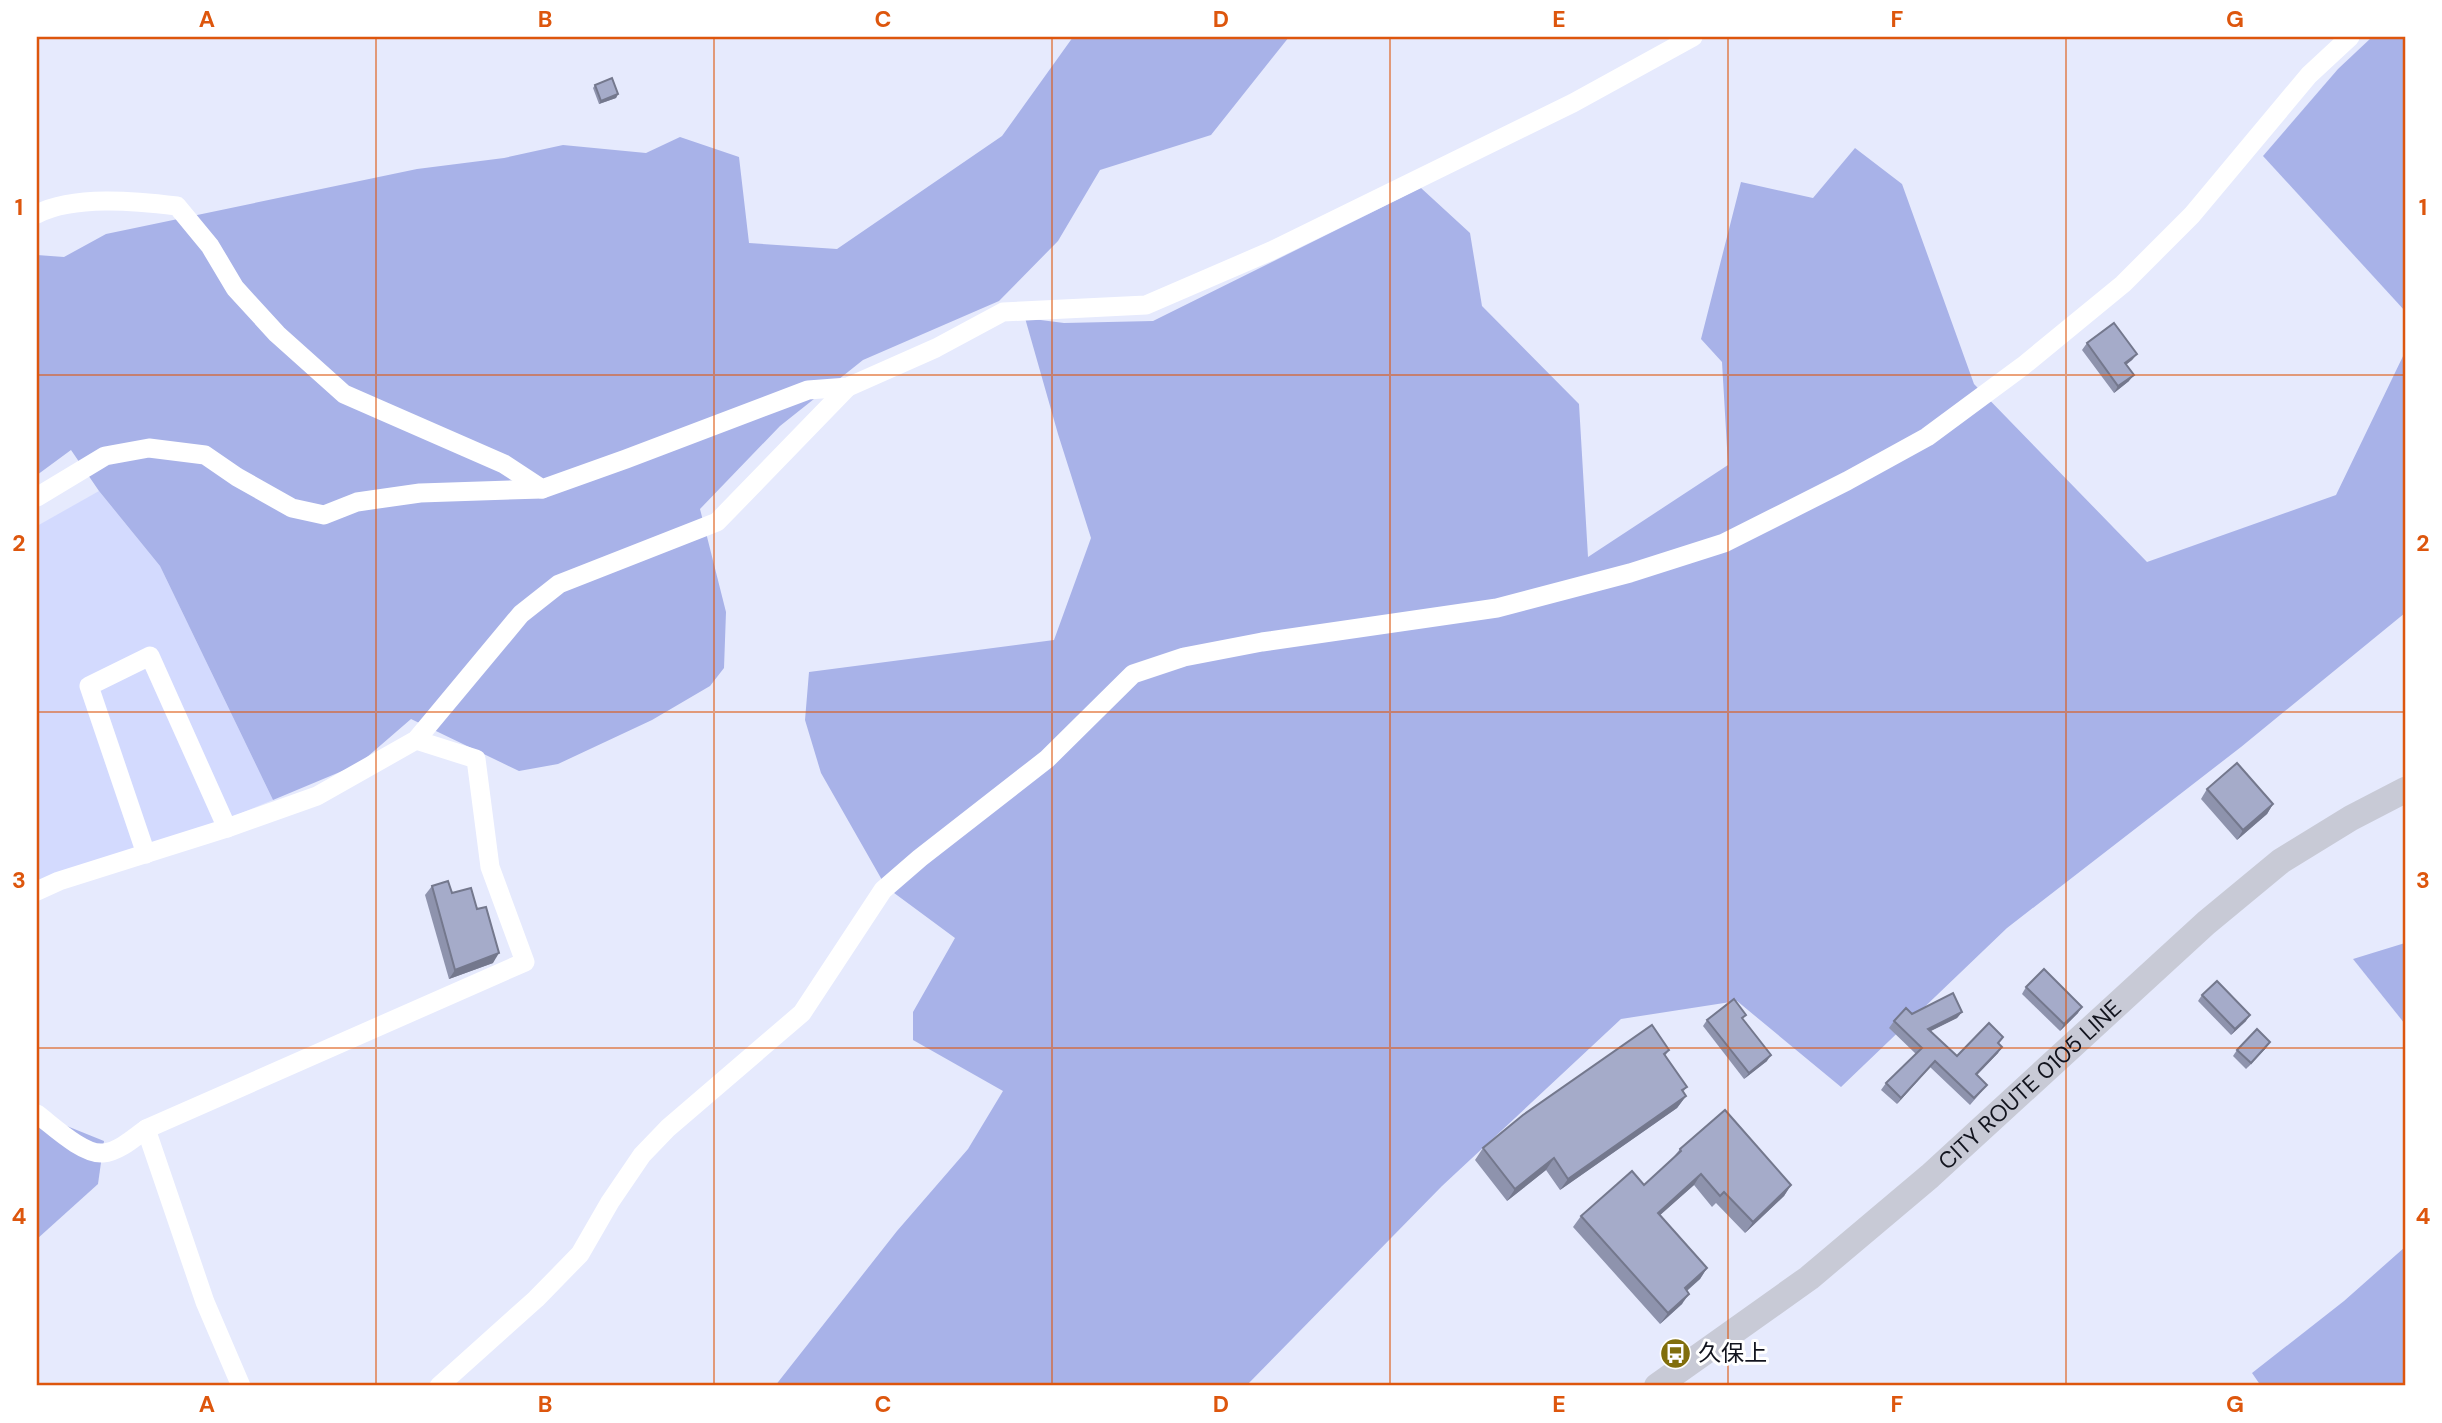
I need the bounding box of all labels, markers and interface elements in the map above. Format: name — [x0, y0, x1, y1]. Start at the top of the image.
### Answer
text: A — [199, 4, 215, 34]
text: B — [538, 4, 552, 34]
text: C — [875, 4, 891, 34]
text: D — [1213, 4, 1229, 34]
text: E — [1552, 4, 1566, 34]
text: F — [1891, 4, 1904, 34]
text: G — [2226, 4, 2244, 34]
text: 1 — [15, 192, 23, 222]
text: 1 — [2419, 192, 2427, 222]
text: 2 — [12, 528, 26, 558]
text: 2 — [2416, 528, 2430, 558]
text: 3 — [12, 865, 26, 895]
text: 3 — [2416, 865, 2430, 895]
street label: CITY ROUTE 0105 LINE — [1932, 993, 2128, 1176]
text: 4 — [12, 1201, 27, 1231]
text: 4 — [2416, 1201, 2431, 1231]
bus stop icon: 久保上 — [1658, 1336, 1692, 1370]
place label: 久保上 — [1698, 1338, 1767, 1368]
text: A — [199, 1389, 215, 1419]
text: B — [538, 1389, 552, 1419]
text: C — [875, 1389, 891, 1419]
text: D — [1213, 1389, 1229, 1419]
text: E — [1552, 1389, 1566, 1419]
text: F — [1891, 1389, 1904, 1419]
text: G — [2226, 1389, 2244, 1419]

